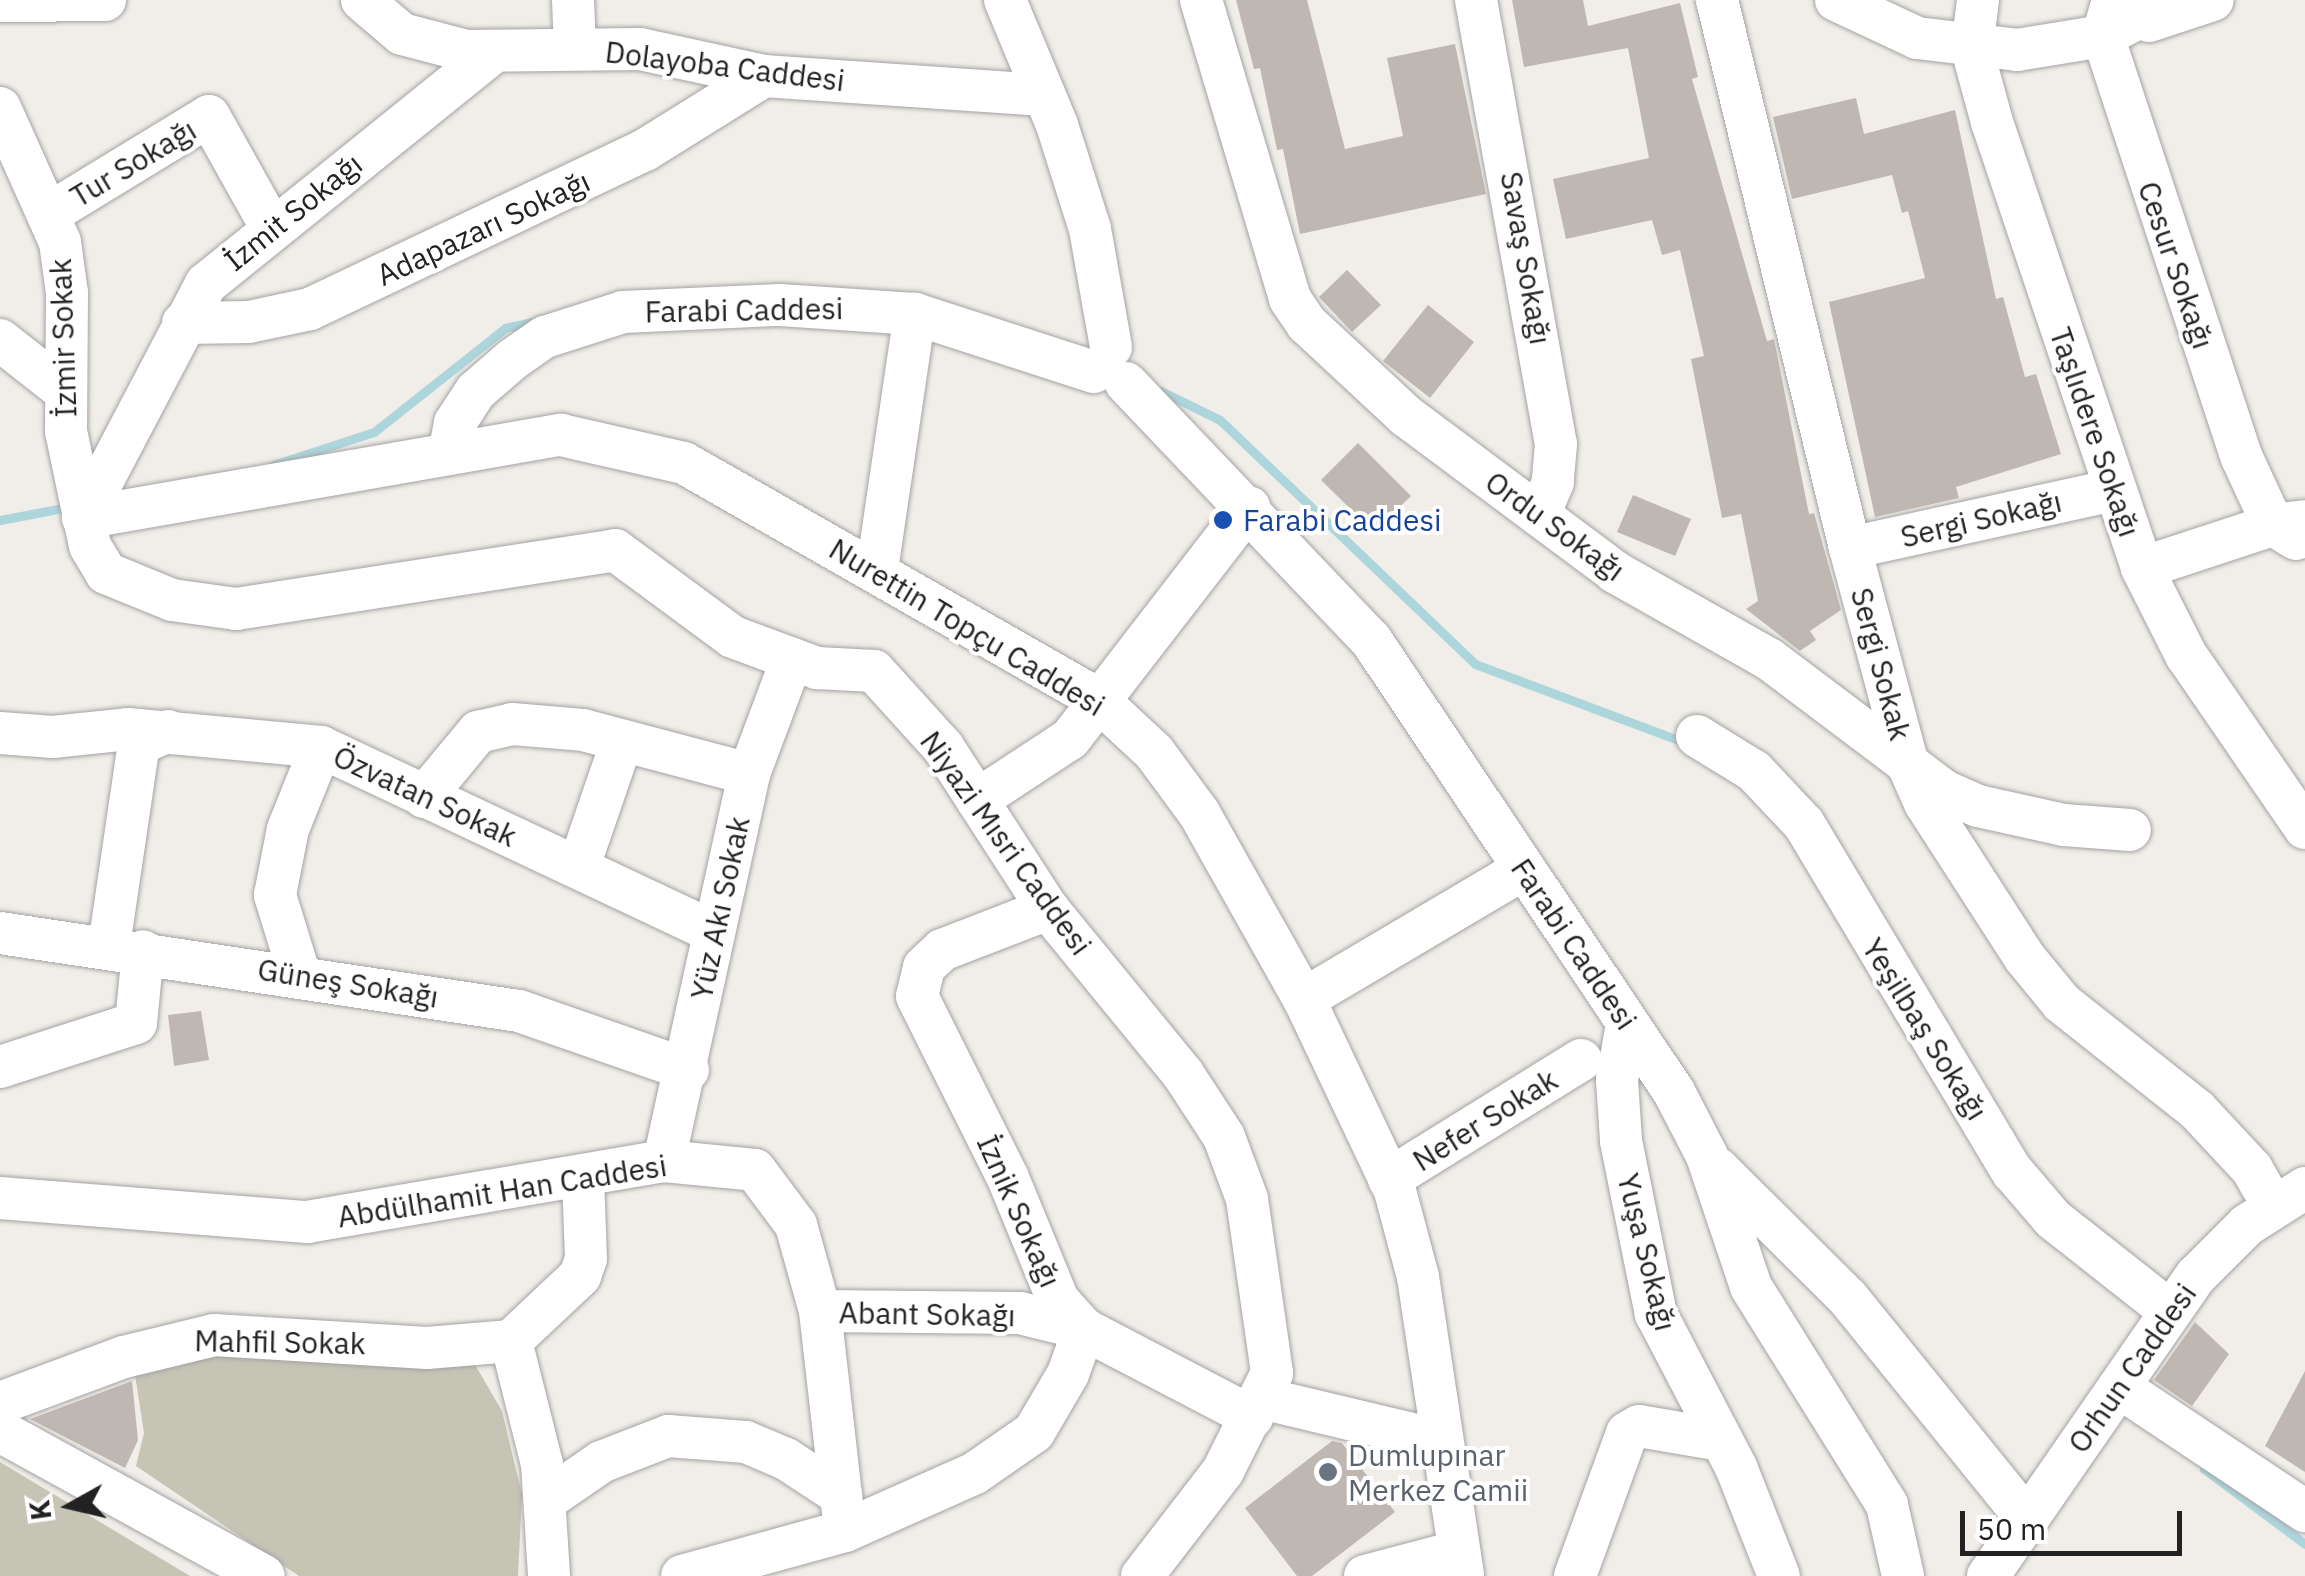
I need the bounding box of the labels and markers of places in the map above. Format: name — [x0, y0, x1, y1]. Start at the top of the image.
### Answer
place label: Farabi̇ Caddesi̇ — [1243, 502, 1442, 538]
marker: Farabi̇ Caddesi̇ — [1212, 509, 1234, 531]
place label: Dumlupınar Merkez Camii — [1348, 1437, 1528, 1508]
marker: Dumlupınar Merkez Camii — [1317, 1461, 1339, 1483]

